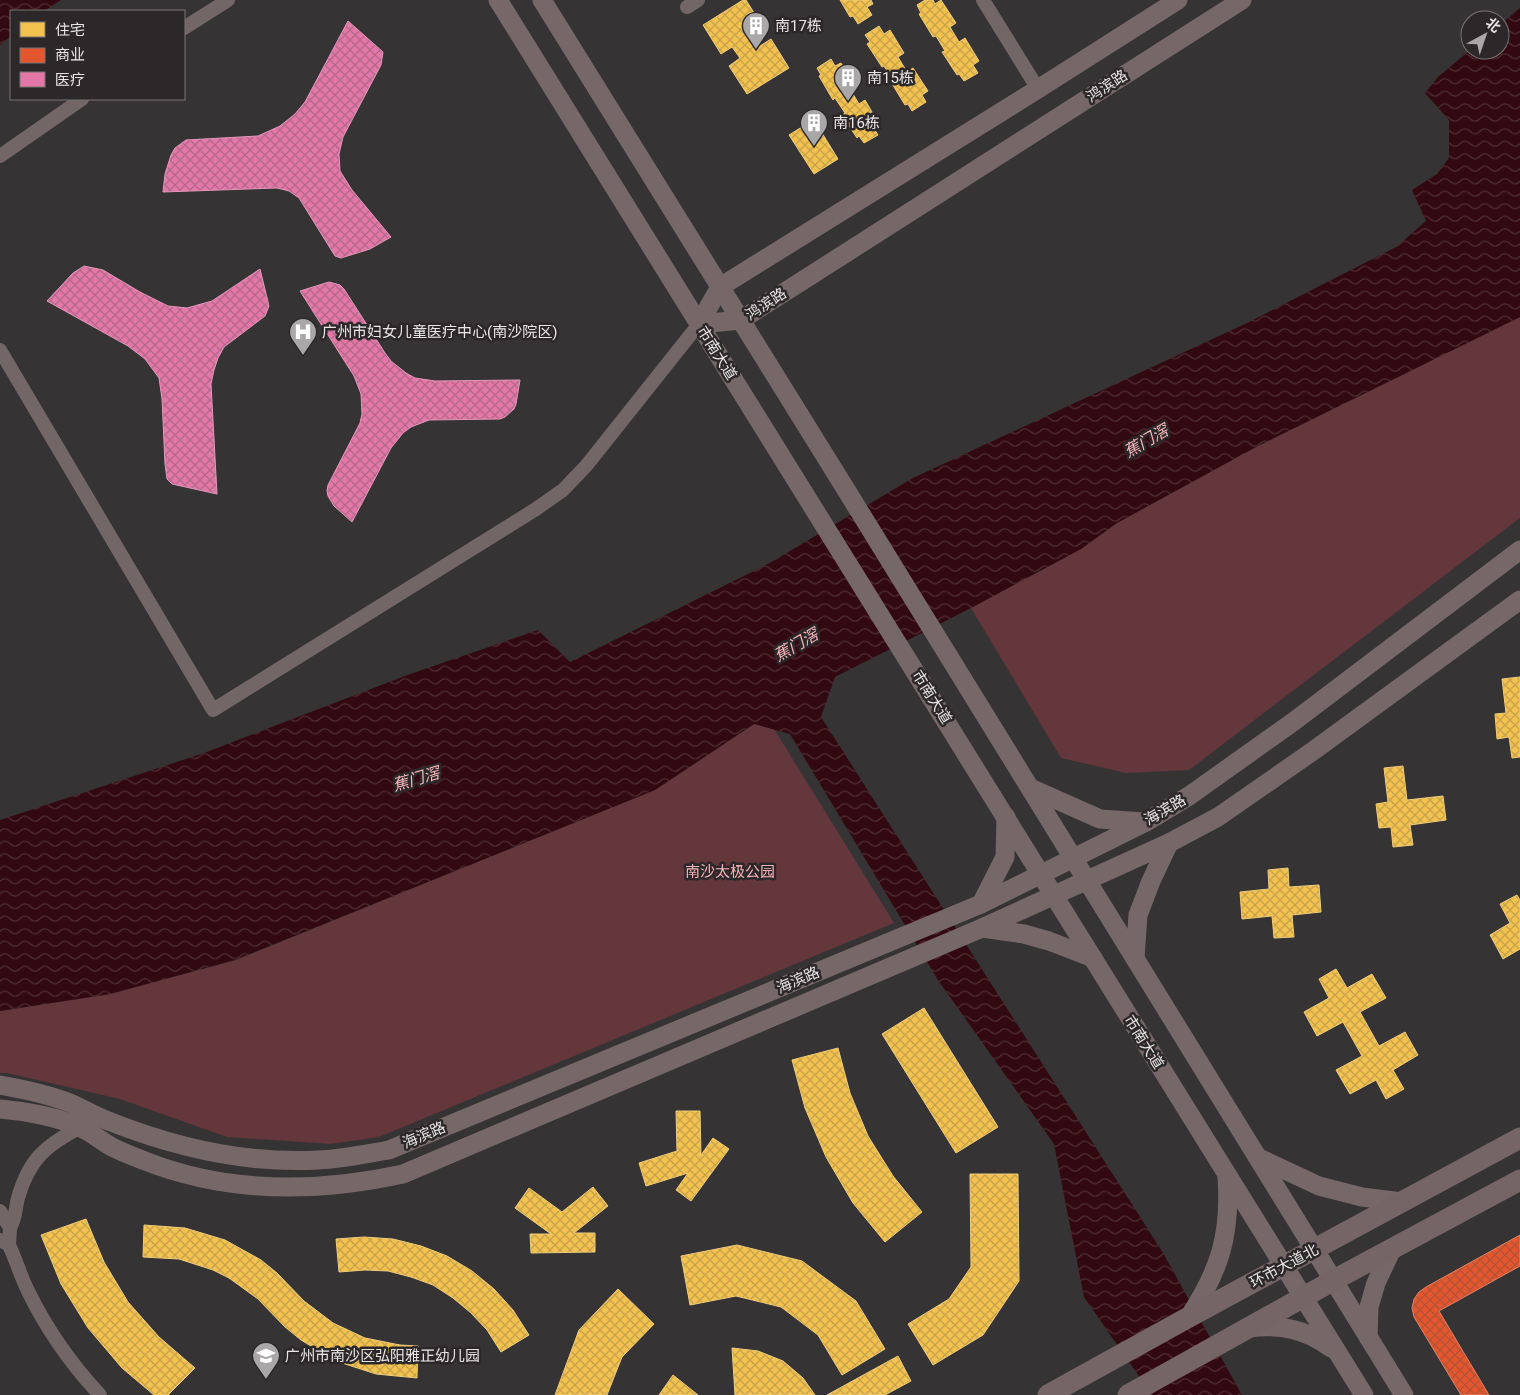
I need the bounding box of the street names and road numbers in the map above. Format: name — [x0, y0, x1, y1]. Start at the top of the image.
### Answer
street label: 鸿滨路 — [1083, 66, 1131, 106]
street label: 鸿滨路 — [742, 284, 790, 324]
street label: 市南大道 — [693, 323, 741, 383]
street label: 市南大道 — [908, 667, 956, 727]
street label: 海滨路 — [1141, 791, 1189, 829]
street label: 海滨路 — [774, 963, 822, 997]
street label: 市南大道 — [1120, 1012, 1168, 1072]
street label: 海滨路 — [400, 1118, 448, 1152]
street label: 环市大道北 — [1247, 1240, 1321, 1292]

